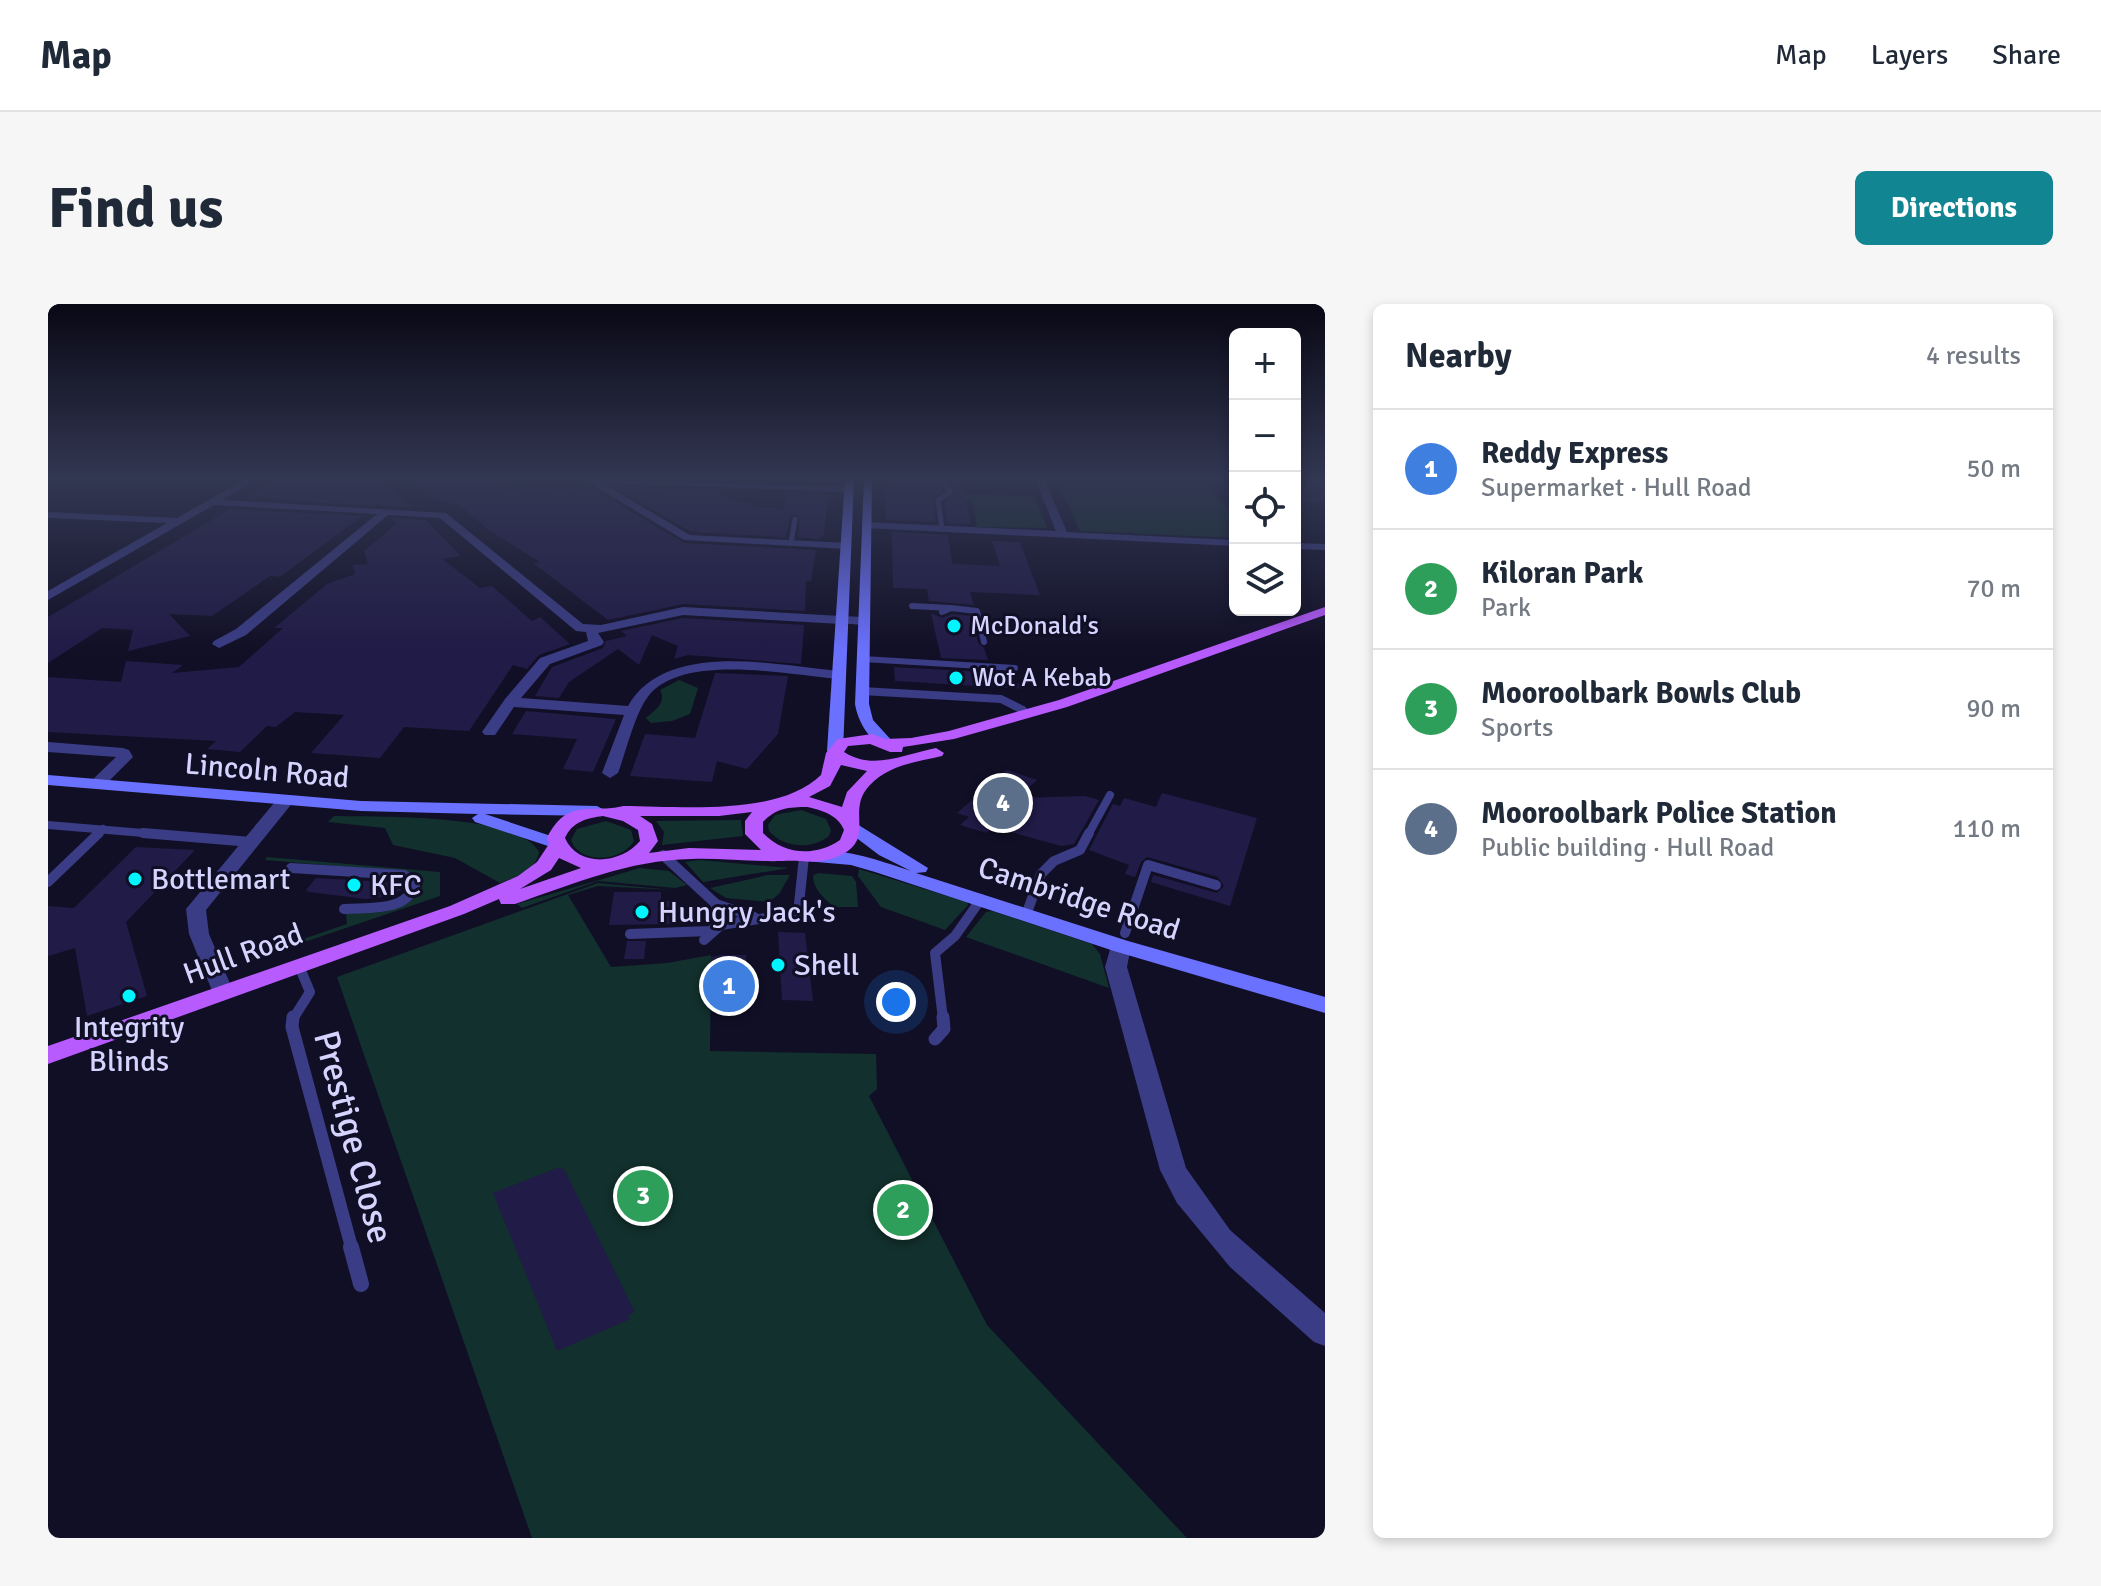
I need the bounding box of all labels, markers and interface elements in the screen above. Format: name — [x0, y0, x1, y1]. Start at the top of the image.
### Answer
text: Map — [40, 32, 112, 79]
text: Map — [1775, 38, 1827, 72]
text: Layers — [1871, 38, 1948, 72]
text: Share — [1992, 38, 2061, 72]
button: Directions — [1855, 171, 2053, 245]
text: Find us — [48, 174, 223, 243]
map controls — [1229, 328, 1301, 616]
button: + — [1229, 328, 1301, 400]
text: Nearby — [1405, 335, 1512, 377]
text: 4 results — [1926, 340, 2021, 372]
button: − — [1229, 400, 1301, 472]
text: Reddy Express — [1481, 435, 1668, 472]
text: 1 — [1424, 453, 1438, 485]
text: 50 m — [1966, 453, 2021, 485]
button: locate — [1229, 472, 1301, 544]
text: Supermarket · Hull Road — [1481, 472, 1752, 504]
button: layers — [1229, 544, 1301, 616]
text: Kiloran Park — [1481, 555, 1643, 592]
text: 2 — [1424, 573, 1438, 605]
text: 70 m — [1966, 573, 2021, 605]
text: Park — [1481, 592, 1531, 624]
place label: McDonald's — [970, 610, 1099, 642]
marker: McDonald's — [945, 617, 963, 635]
place label: Wot A Kebab — [972, 662, 1112, 694]
marker: Wot A Kebab — [947, 669, 965, 687]
text: Mooroolbark Bowls Club — [1481, 675, 1801, 712]
text: 3 — [1424, 693, 1438, 725]
text: 90 m — [1966, 693, 2021, 725]
text: Sports — [1481, 712, 1553, 744]
street label: Lincoln Road — [183, 745, 351, 797]
pin: 4 — [977, 773, 1029, 833]
text: Mooroolbark Police Station — [1481, 795, 1837, 832]
text: 4 — [1424, 813, 1438, 845]
text: 110 m — [1952, 813, 2021, 845]
text: Public building · Hull Road — [1481, 832, 1774, 864]
street label: Cambridge Road — [973, 849, 1185, 949]
place label: Bottlemart — [151, 861, 290, 898]
place label: KFC — [370, 867, 422, 904]
marker: Bottlemart — [126, 870, 144, 888]
marker: KFC — [345, 876, 363, 894]
place label: Hungry Jack's — [658, 894, 836, 931]
marker: Hungry Jack's — [633, 903, 651, 921]
street label: Hull Road — [178, 915, 308, 993]
place label: Shell — [794, 947, 859, 984]
pin: 1 — [703, 956, 755, 1016]
marker: Shell — [769, 956, 787, 974]
your location — [876, 982, 916, 1022]
marker: Integrity Blinds — [120, 987, 138, 1005]
place label: Integrity Blinds — [74, 1009, 184, 1080]
street label: Prestige Close — [303, 1026, 403, 1248]
pin: 3 — [617, 1166, 669, 1226]
pin: 2 — [877, 1180, 929, 1240]

